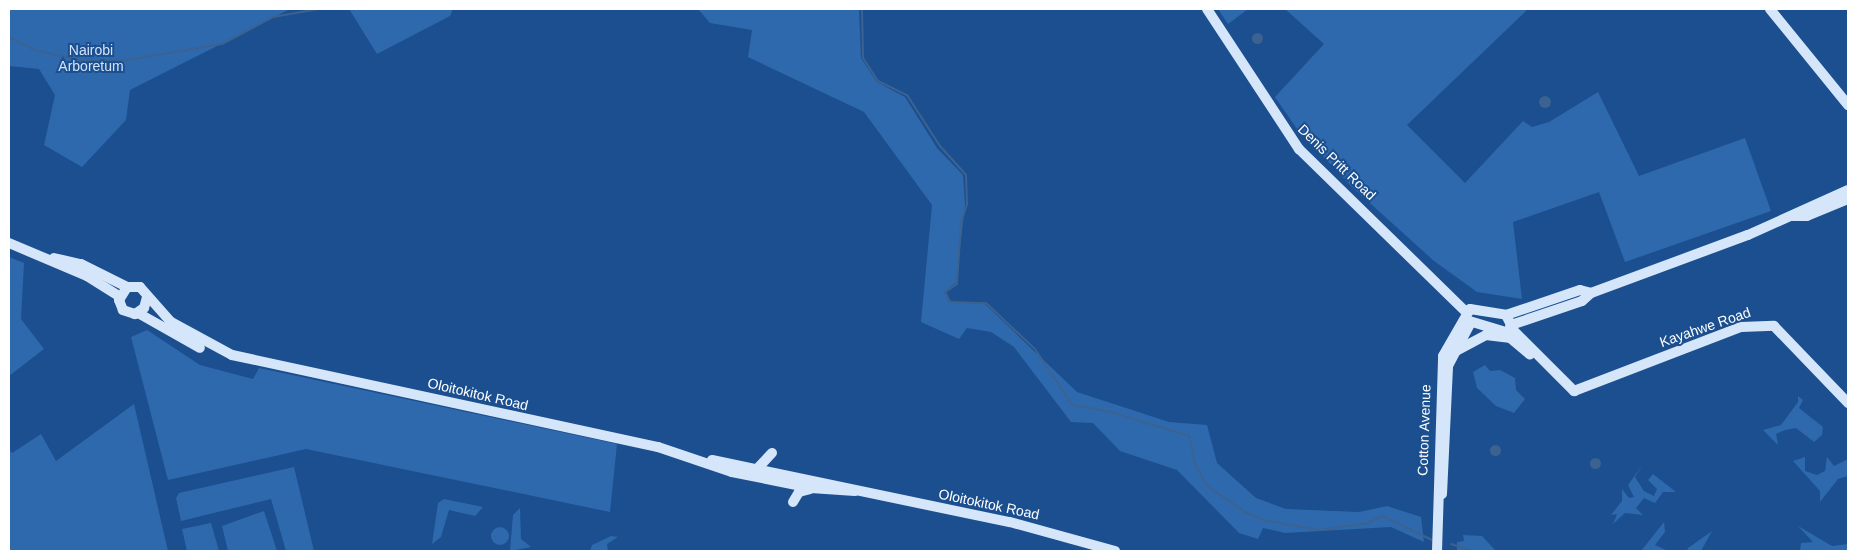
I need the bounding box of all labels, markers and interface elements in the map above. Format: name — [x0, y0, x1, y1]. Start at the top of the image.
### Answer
park label: Nairobi Arboretum — [58, 42, 124, 74]
street label: Denis Pritt Road — [1295, 121, 1379, 203]
street label: Kayahwe Road — [1657, 304, 1753, 350]
street label: Oloitokitok Road — [426, 374, 530, 414]
street label: Cotton Avenue — [1414, 384, 1434, 476]
street label: Oloitokitok Road — [937, 485, 1041, 523]

